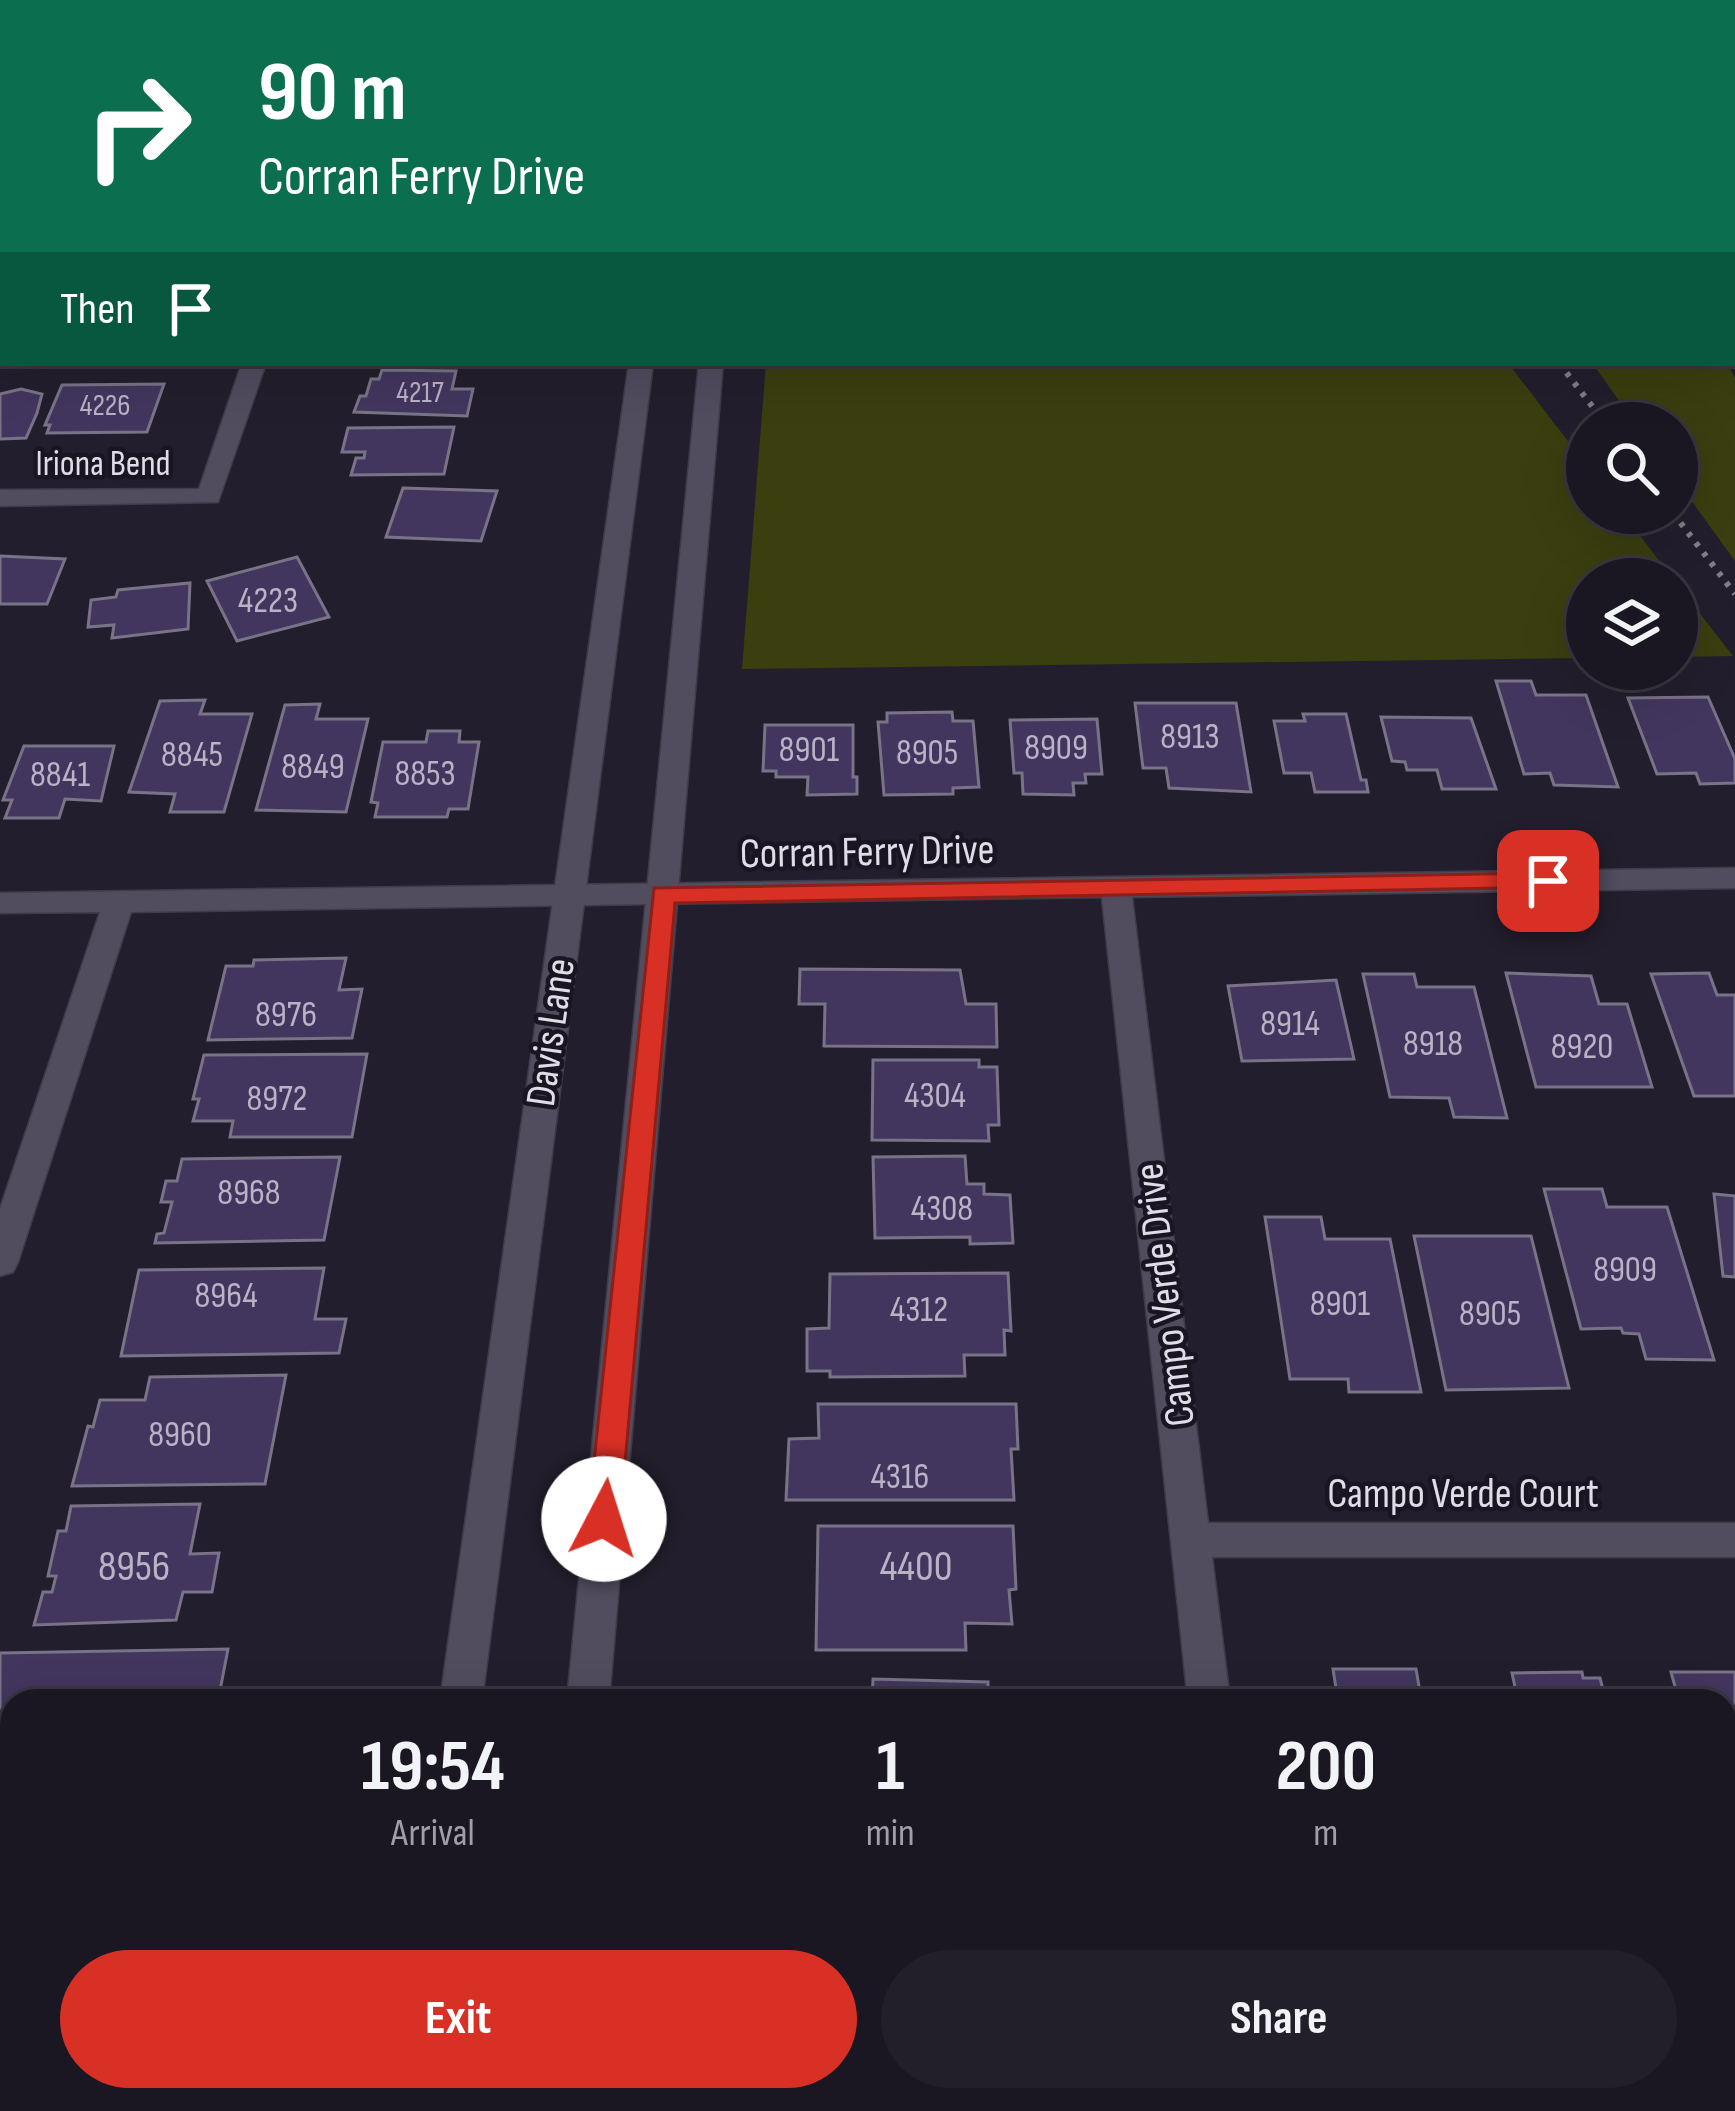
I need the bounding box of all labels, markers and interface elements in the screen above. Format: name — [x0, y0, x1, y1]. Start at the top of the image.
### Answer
text: 90 m — [258, 43, 407, 144]
icon: right — [60, 48, 216, 204]
text: Corran Ferry Drive — [258, 145, 585, 210]
icon: arrive — [158, 276, 224, 342]
text: Then — [60, 282, 134, 337]
house number: 4217 — [396, 375, 444, 411]
house number: 4226 — [80, 388, 130, 424]
map controls — [1566, 402, 1698, 690]
button: search — [1566, 402, 1698, 534]
street label: Iriona Bend — [35, 443, 171, 486]
button: layers — [1566, 558, 1698, 690]
house number: 4223 — [238, 580, 298, 623]
house number: 8913 — [1160, 716, 1220, 759]
house number: 8909 — [1024, 727, 1088, 770]
house number: 8901 — [779, 729, 840, 772]
house number: 8905 — [896, 732, 958, 775]
house number: 8845 — [161, 734, 223, 777]
house number: 8849 — [281, 746, 345, 789]
house number: 8853 — [394, 753, 456, 796]
house number: 8841 — [30, 754, 90, 797]
street label: Corran Ferry Drive — [739, 825, 995, 880]
pin — [1497, 830, 1599, 932]
icon: arrive — [1515, 848, 1581, 914]
street label: Davis Lane — [516, 955, 587, 1109]
house number: 8976 — [255, 994, 317, 1037]
house number: 8914 — [1260, 1003, 1320, 1046]
house number: 8918 — [1403, 1023, 1463, 1066]
house number: 8920 — [1551, 1026, 1613, 1069]
house number: 4304 — [904, 1075, 966, 1118]
house number: 8972 — [247, 1078, 307, 1121]
street label: Campo Verde Drive — [1124, 1160, 1207, 1429]
house number: 8968 — [217, 1172, 281, 1215]
house number: 4308 — [911, 1188, 973, 1231]
house number: 8909 — [1593, 1249, 1657, 1292]
house number: 8964 — [194, 1275, 258, 1318]
house number: 8901 — [1310, 1283, 1371, 1326]
house number: 4312 — [890, 1289, 948, 1332]
house number: 8905 — [1459, 1293, 1521, 1336]
house number: 8960 — [148, 1414, 212, 1457]
position arrow — [541, 1456, 667, 1582]
house number: 4316 — [871, 1456, 929, 1499]
street label: Campo Verde Court — [1327, 1469, 1599, 1520]
house number: 8956 — [98, 1542, 170, 1593]
house number: 4400 — [880, 1542, 952, 1593]
text: 19:54 — [361, 1724, 505, 1811]
text: 1 — [876, 1724, 904, 1811]
text: 200 — [1276, 1724, 1376, 1811]
text: Arrival — [391, 1810, 475, 1857]
text: min — [866, 1810, 915, 1857]
text: m — [1313, 1810, 1338, 1857]
button: Exit — [60, 1950, 857, 2088]
button: Share — [881, 1950, 1677, 2088]

